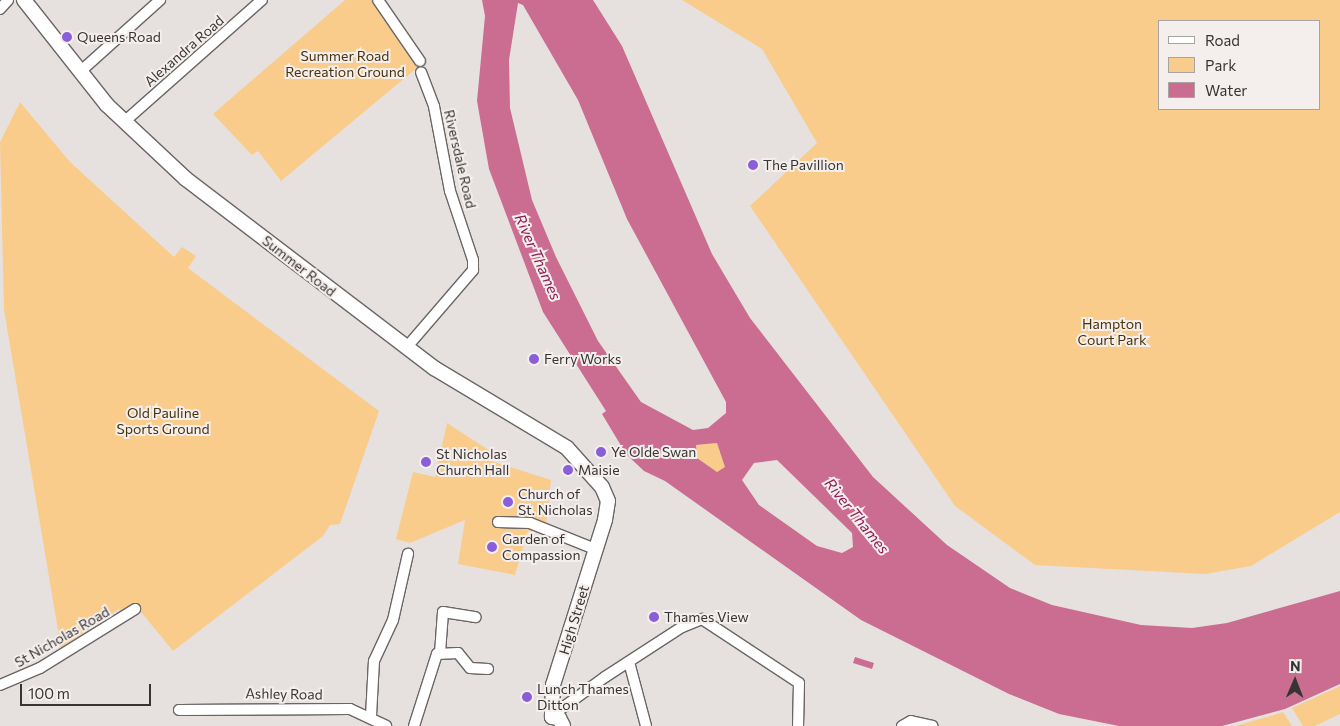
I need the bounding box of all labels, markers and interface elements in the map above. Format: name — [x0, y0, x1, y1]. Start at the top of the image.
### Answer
street label: Alexandra Road — [141, 12, 227, 90]
legend — [1158, 20, 1320, 110]
place label: Queens Road — [77, 29, 161, 45]
marker: Queens Road — [61, 31, 73, 43]
text: Road — [1205, 31, 1240, 49]
park label: Summer Road Recreation Ground — [285, 48, 405, 80]
text: Park — [1205, 56, 1236, 74]
text: Water — [1205, 81, 1247, 99]
street label: Riversdale Road — [440, 108, 480, 210]
place label: The Pavillion — [763, 157, 844, 173]
marker: The Pavillion — [747, 159, 759, 171]
water label: River Thames — [511, 211, 565, 303]
street label: Summer Road — [259, 232, 339, 300]
park label: Hampton Court Park — [1077, 316, 1147, 348]
place label: Ferry Works — [544, 351, 621, 367]
marker: Ferry Works — [528, 353, 540, 365]
park label: Old Pauline Sports Ground — [116, 405, 210, 438]
place label: Ye Olde Swan — [611, 444, 696, 460]
place label: St Nicholas Church Hall — [436, 446, 509, 478]
marker: Ye Olde Swan — [595, 446, 607, 458]
marker: St Nicholas Church Hall — [420, 456, 432, 468]
place label: Maisie — [578, 462, 620, 478]
marker: Maisie — [562, 464, 574, 476]
water label: River Thames — [821, 475, 893, 557]
place label: Church of St. Nicholas — [518, 486, 593, 518]
marker: Church of St. Nicholas — [502, 496, 514, 508]
place label: Garden of Compassion — [502, 531, 580, 564]
marker: Garden of Compassion — [486, 541, 498, 553]
street label: High Street — [555, 583, 593, 657]
street label: St Nicholas Road — [12, 603, 112, 671]
place label: Thames View — [664, 609, 749, 625]
marker: Thames View — [648, 611, 660, 623]
north arrow — [1270, 656, 1320, 706]
text: N — [1290, 657, 1301, 674]
scale bar — [22, 674, 154, 706]
place label: Lunch Thames Ditton — [537, 681, 629, 714]
text: 100 m — [28, 684, 70, 702]
street label: Ashley Road — [245, 685, 323, 703]
marker: Lunch Thames Ditton — [521, 691, 533, 703]

